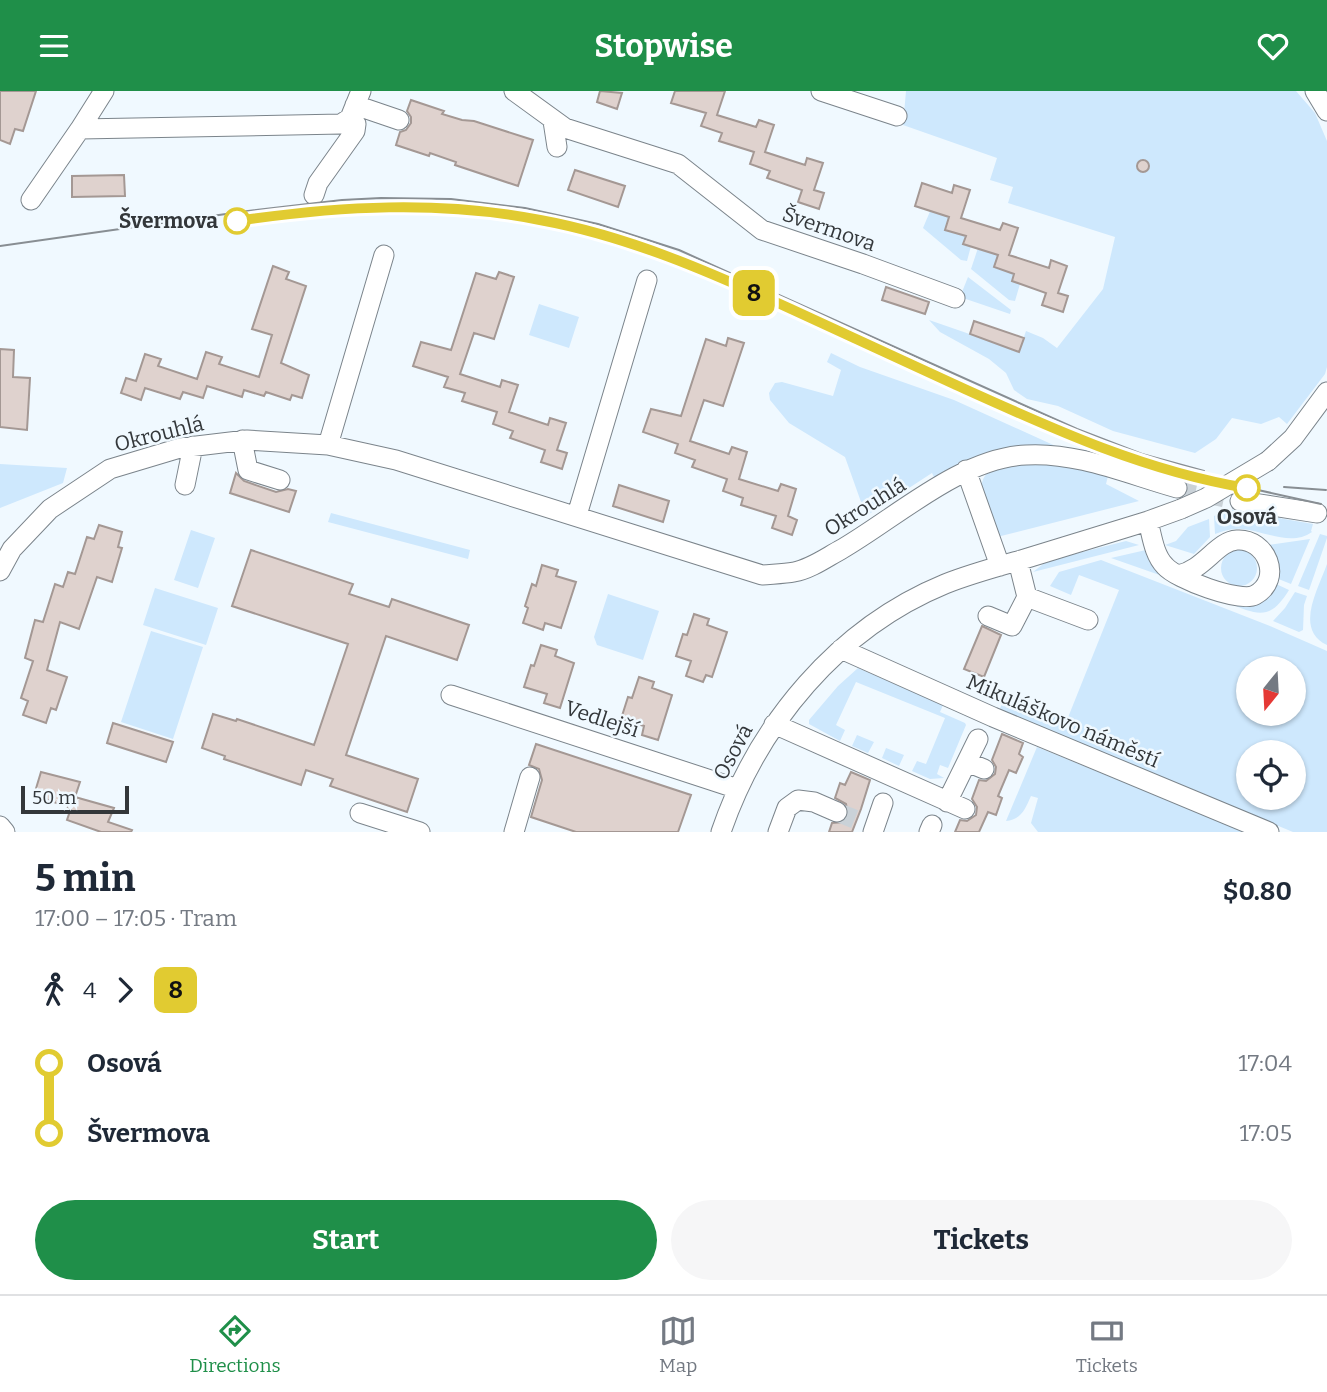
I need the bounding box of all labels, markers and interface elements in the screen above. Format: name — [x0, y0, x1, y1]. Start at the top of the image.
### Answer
icon: menu — [35, 27, 73, 65]
text: Stopwise — [594, 27, 733, 65]
icon: heart — [1254, 27, 1292, 65]
street label: Švermova — [779, 201, 879, 257]
place label: Švermova — [119, 206, 218, 234]
marker: Švermova — [224, 208, 250, 234]
line badge: 8 — [731, 270, 777, 316]
text: 8 — [747, 279, 761, 307]
street label: Okrouhlá — [112, 410, 207, 458]
street label: Okrouhlá — [819, 472, 911, 542]
marker: Osová — [1234, 475, 1260, 501]
place label: Osová — [1217, 504, 1277, 530]
north arrow — [1236, 656, 1306, 726]
map controls — [1236, 656, 1306, 810]
street label: Mikuláškovo náměstí — [963, 669, 1164, 774]
street label: Vedlejší — [562, 695, 643, 743]
street label: Osová — [708, 719, 759, 784]
button: locate — [1236, 740, 1306, 810]
scale bar — [21, 783, 130, 815]
text: 50 m — [32, 786, 76, 809]
text: 5 min — [35, 855, 135, 901]
text: $0.80 — [1223, 876, 1292, 907]
text: 17:00 – 17:05 · Tram — [35, 904, 237, 932]
icon: walk — [35, 971, 73, 1009]
icon: forward — [106, 971, 144, 1009]
text: 4 — [83, 976, 96, 1004]
text: 8 — [168, 976, 183, 1004]
text: Osová — [87, 1048, 162, 1079]
text: 17:04 — [1238, 1049, 1292, 1077]
text: Švermova — [87, 1118, 210, 1149]
text: 17:05 — [1239, 1119, 1292, 1147]
button: Start — [35, 1200, 657, 1280]
button: Tickets — [671, 1200, 1292, 1280]
tab: Directions — [189, 1312, 281, 1377]
tab: Map — [659, 1312, 697, 1377]
tab: Tickets — [1076, 1312, 1138, 1377]

